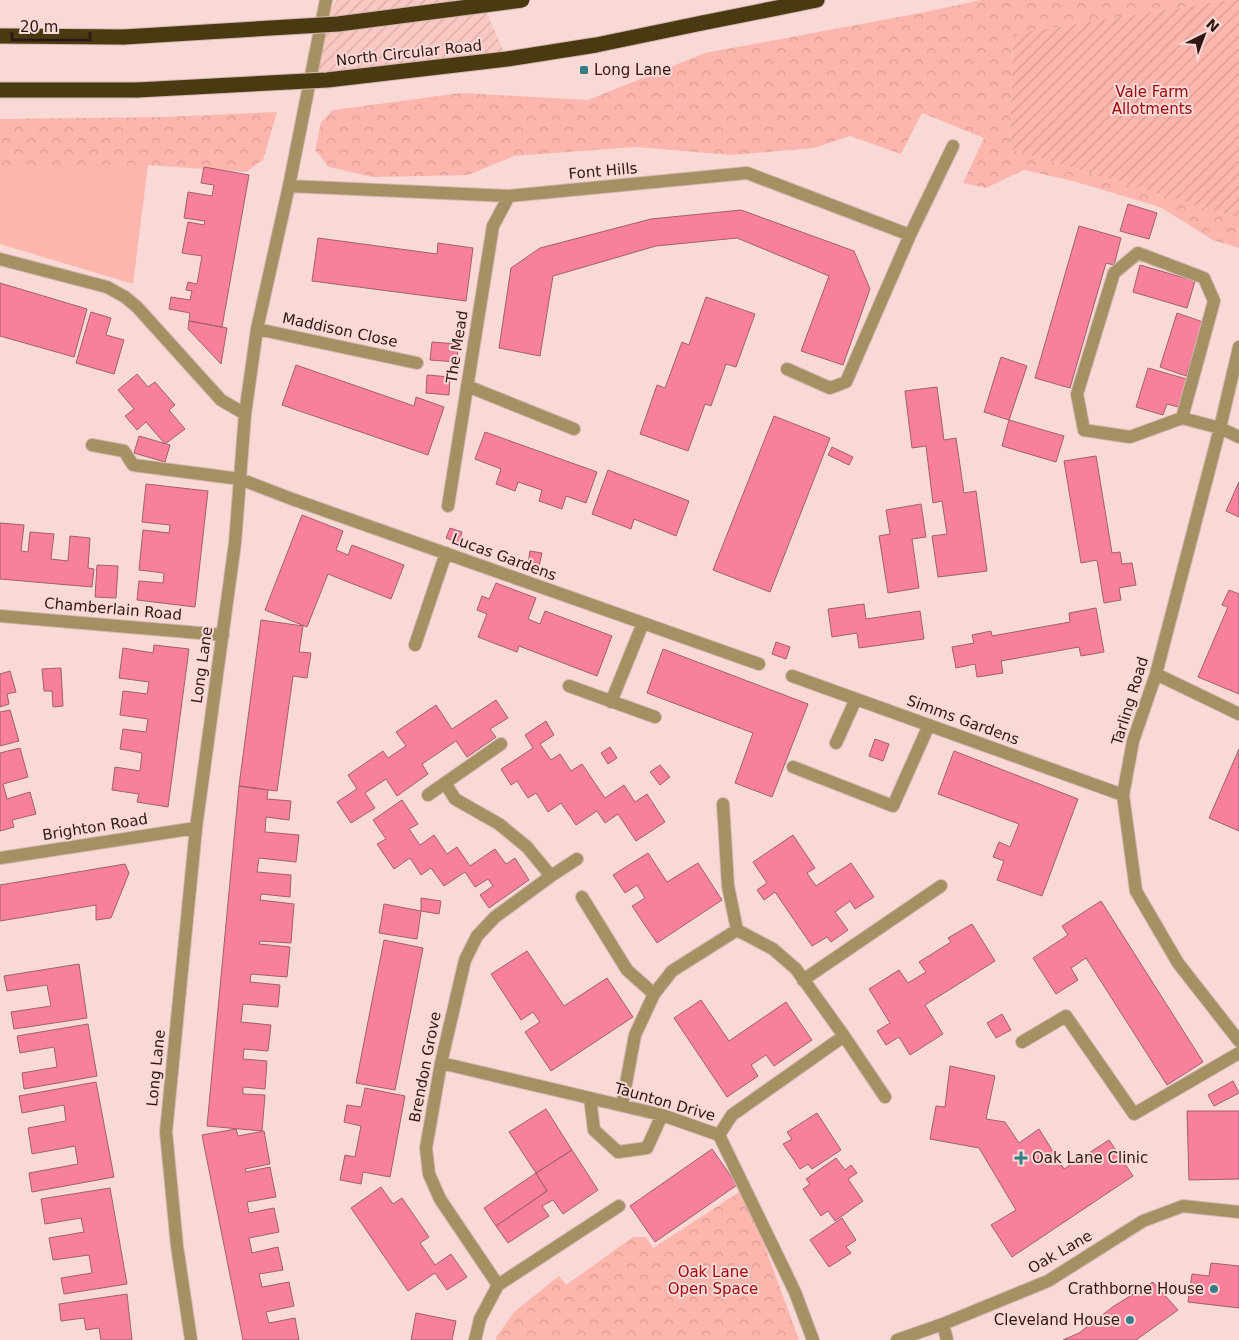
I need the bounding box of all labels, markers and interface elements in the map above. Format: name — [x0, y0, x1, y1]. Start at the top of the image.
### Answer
scale bar — [12, 10, 90, 42]
north arrow — [1179, 10, 1229, 60]
text: N — [1203, 15, 1222, 35]
text: 20 m — [20, 18, 58, 36]
street label: North Circular Road — [335, 36, 483, 70]
place label: Long Lane — [594, 61, 671, 79]
marker: Long Lane — [578, 64, 590, 76]
park label: Vale Farm Allotments — [1112, 83, 1193, 118]
street label: Font Hills — [568, 159, 638, 183]
street label: Maddison Close — [281, 309, 399, 351]
street label: The Mead — [442, 309, 472, 386]
street label: Lucas Gardens — [449, 530, 559, 584]
street label: Chamberlain Road — [43, 594, 183, 624]
street label: Long Lane — [188, 625, 216, 705]
street label: Tarling Road — [1108, 654, 1152, 748]
street label: Simms Gardens — [904, 691, 1022, 749]
street label: Brighton Road — [41, 810, 149, 844]
street label: Brendon Grove — [405, 1010, 445, 1124]
street label: Long Lane — [143, 1029, 169, 1107]
street label: Taunton Drive — [611, 1079, 718, 1125]
place label: Oak Lane Clinic — [1032, 1149, 1148, 1167]
marker: Oak Lane Clinic — [1014, 1151, 1028, 1165]
street label: Oak Lane — [1025, 1227, 1095, 1277]
park label: Oak Lane Open Space — [668, 1263, 758, 1298]
place label: Crathborne House — [1068, 1280, 1204, 1298]
marker: Crathborne House — [1208, 1283, 1220, 1295]
place label: Cleveland House — [994, 1311, 1120, 1329]
marker: Cleveland House — [1124, 1314, 1136, 1326]

